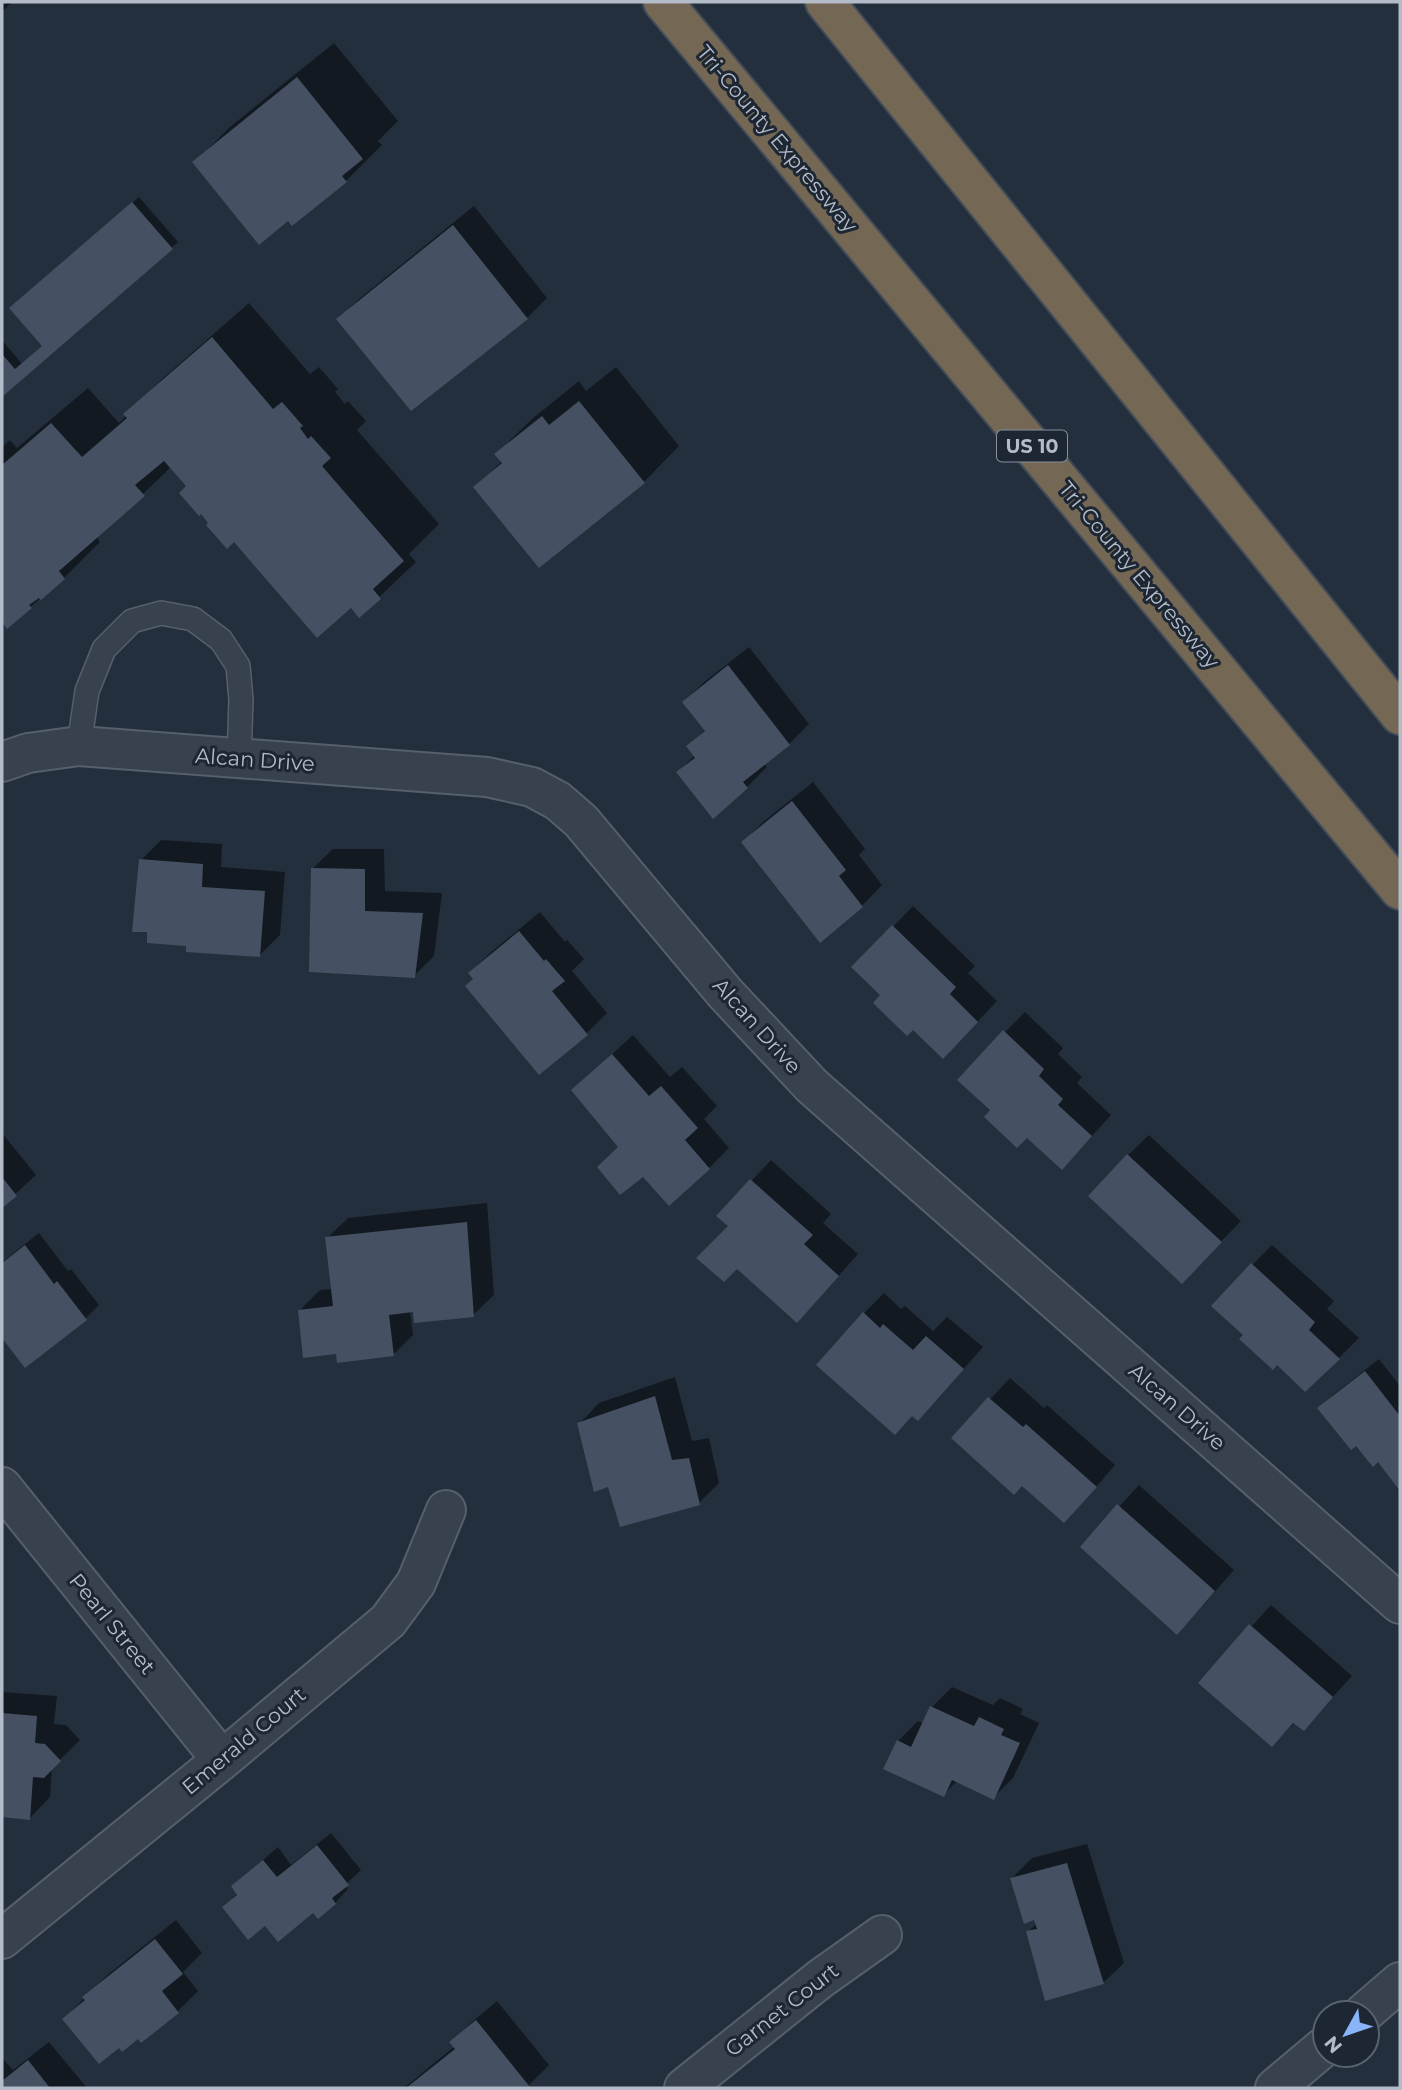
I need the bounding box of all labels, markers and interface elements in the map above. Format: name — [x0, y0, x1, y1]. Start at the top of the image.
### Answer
street label: Tri-County Expressway — [692, 40, 863, 238]
road number: US 10 — [997, 430, 1067, 462]
street label: Tri-County Expressway — [1054, 476, 1225, 674]
street label: Alcan Drive — [194, 743, 316, 776]
street label: Alcan Drive — [708, 973, 807, 1078]
street label: Alcan Drive — [1124, 1358, 1231, 1455]
street label: Pearl Street — [64, 1568, 161, 1679]
street label: Emerald Court — [177, 1682, 310, 1799]
street label: Garnet Court — [720, 1958, 843, 2062]
north arrow — [1311, 1999, 1381, 2069]
text: N — [1320, 2031, 1347, 2058]

